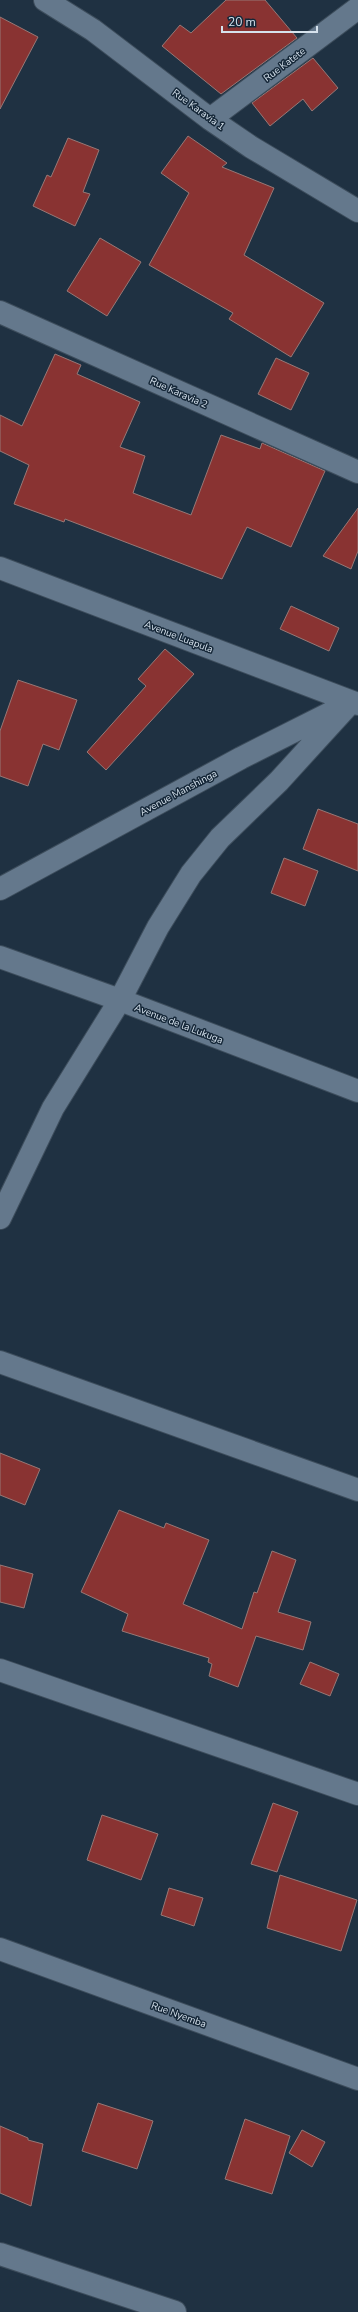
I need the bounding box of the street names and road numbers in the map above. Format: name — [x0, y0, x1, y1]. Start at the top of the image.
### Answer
street label: Rue Katete — [261, 44, 308, 85]
street label: Rue Karavia 1 — [169, 86, 228, 134]
street label: Rue Karavia 2 — [147, 374, 210, 412]
street label: Avenue Luapula — [142, 617, 215, 656]
street label: Avenue Manshinga — [137, 767, 220, 819]
street label: Avenue de la Lukuga — [132, 1001, 225, 1047]
street label: Rue Nyemba — [149, 1998, 208, 2031]

